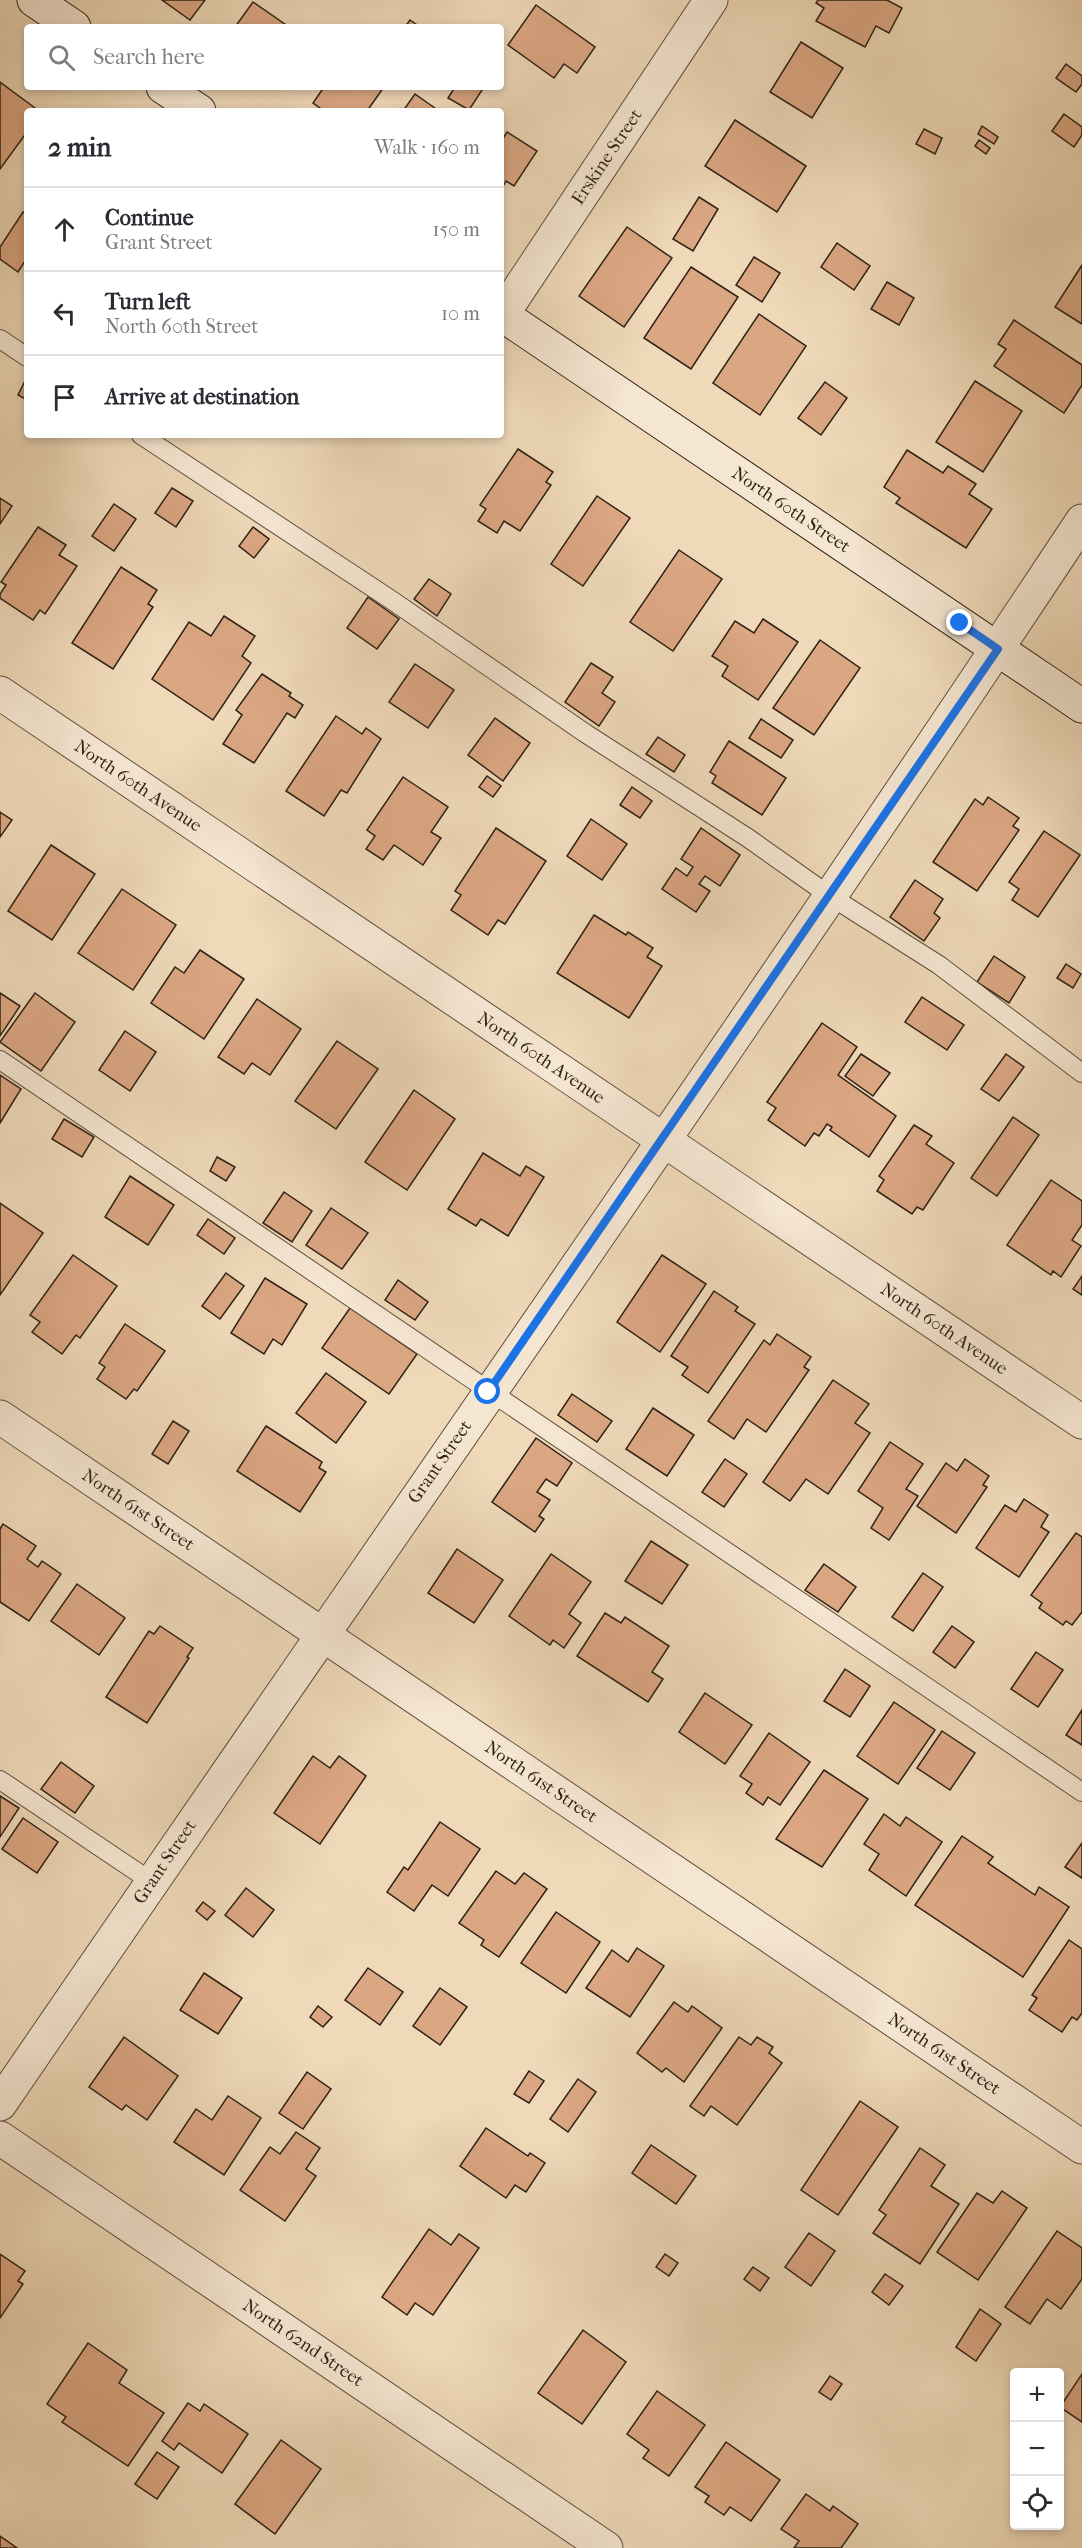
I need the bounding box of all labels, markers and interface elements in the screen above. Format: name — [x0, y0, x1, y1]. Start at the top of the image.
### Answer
search box — [24, 24, 504, 90]
icon: search — [45, 41, 78, 74]
text: Search here — [93, 44, 205, 70]
street label: Erskine Street — [567, 105, 647, 209]
text: 2 min — [48, 132, 111, 163]
text: Walk · 160 m — [374, 136, 480, 159]
text: Continue — [105, 205, 194, 231]
icon: ahead — [48, 213, 81, 246]
text: 150 m — [432, 218, 480, 241]
text: Grant Street — [105, 231, 213, 254]
text: Turn left — [105, 289, 191, 315]
icon: left — [48, 297, 81, 330]
text: 10 m — [441, 302, 480, 325]
text: North 60th Street — [105, 315, 258, 338]
icon: arrive — [48, 381, 81, 414]
text: Arrive at destination — [105, 384, 299, 410]
street label: North 60th Street — [728, 463, 855, 558]
route end — [946, 609, 972, 635]
street label: North 60th Avenue — [71, 736, 206, 836]
street label: North 60th Avenue — [474, 1008, 609, 1108]
street label: North 60th Avenue — [877, 1279, 1012, 1379]
route start — [474, 1378, 500, 1404]
street label: Grant Street — [404, 1416, 477, 1508]
street label: North 61st Street — [78, 1465, 199, 1556]
street label: North 61st Street — [481, 1737, 602, 1828]
street label: Grant Street — [129, 1816, 201, 1908]
street label: North 61st Street — [884, 2009, 1005, 2100]
street label: North 62nd Street — [239, 2295, 368, 2391]
map controls — [1010, 2368, 1064, 2530]
button: + — [1010, 2368, 1064, 2422]
button: − — [1010, 2422, 1064, 2476]
button: locate — [1010, 2476, 1064, 2530]

